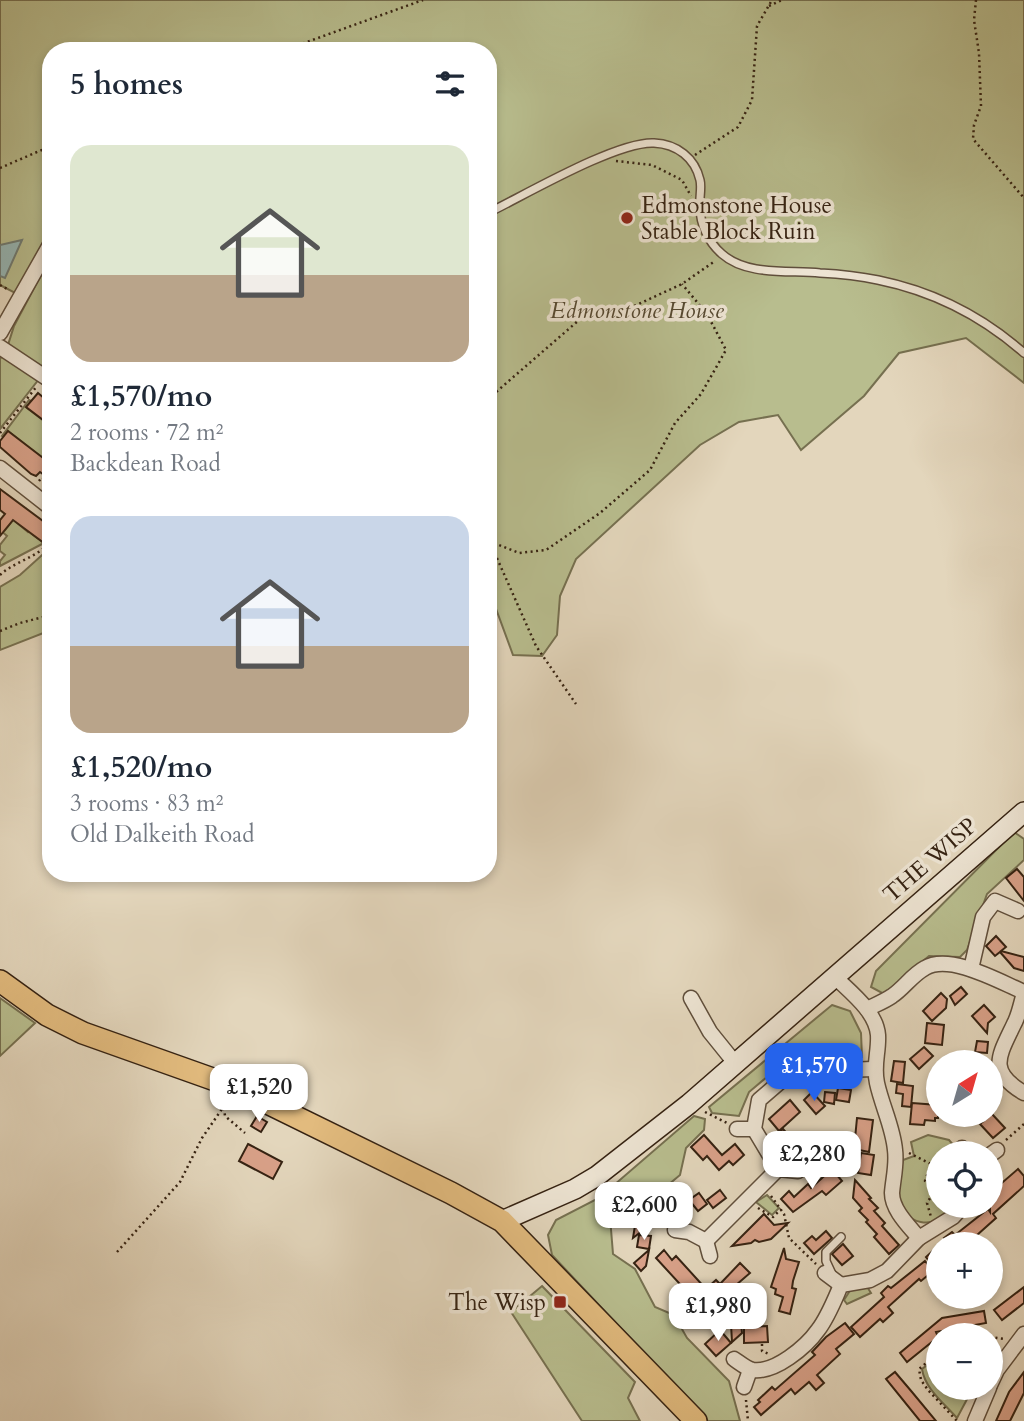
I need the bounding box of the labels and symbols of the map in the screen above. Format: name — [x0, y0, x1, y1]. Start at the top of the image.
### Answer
place label: Edmonstone House Stable Block Ruin — [641, 190, 832, 247]
marker: Edmonstone House Stable Block Ruin — [619, 210, 635, 226]
park label: Edmonstone House — [550, 295, 724, 326]
street label: THE WISP — [876, 811, 984, 909]
pin: £1,570 — [757, 1044, 871, 1103]
north arrow — [926, 1050, 1003, 1127]
pin: £1,520 — [202, 1064, 316, 1124]
pin: £2,280 — [755, 1132, 869, 1191]
pin: £2,600 — [587, 1182, 701, 1242]
pin: £1,980 — [661, 1284, 775, 1343]
place label: The Wisp — [448, 1287, 546, 1318]
marker: The Wisp — [552, 1294, 568, 1310]

